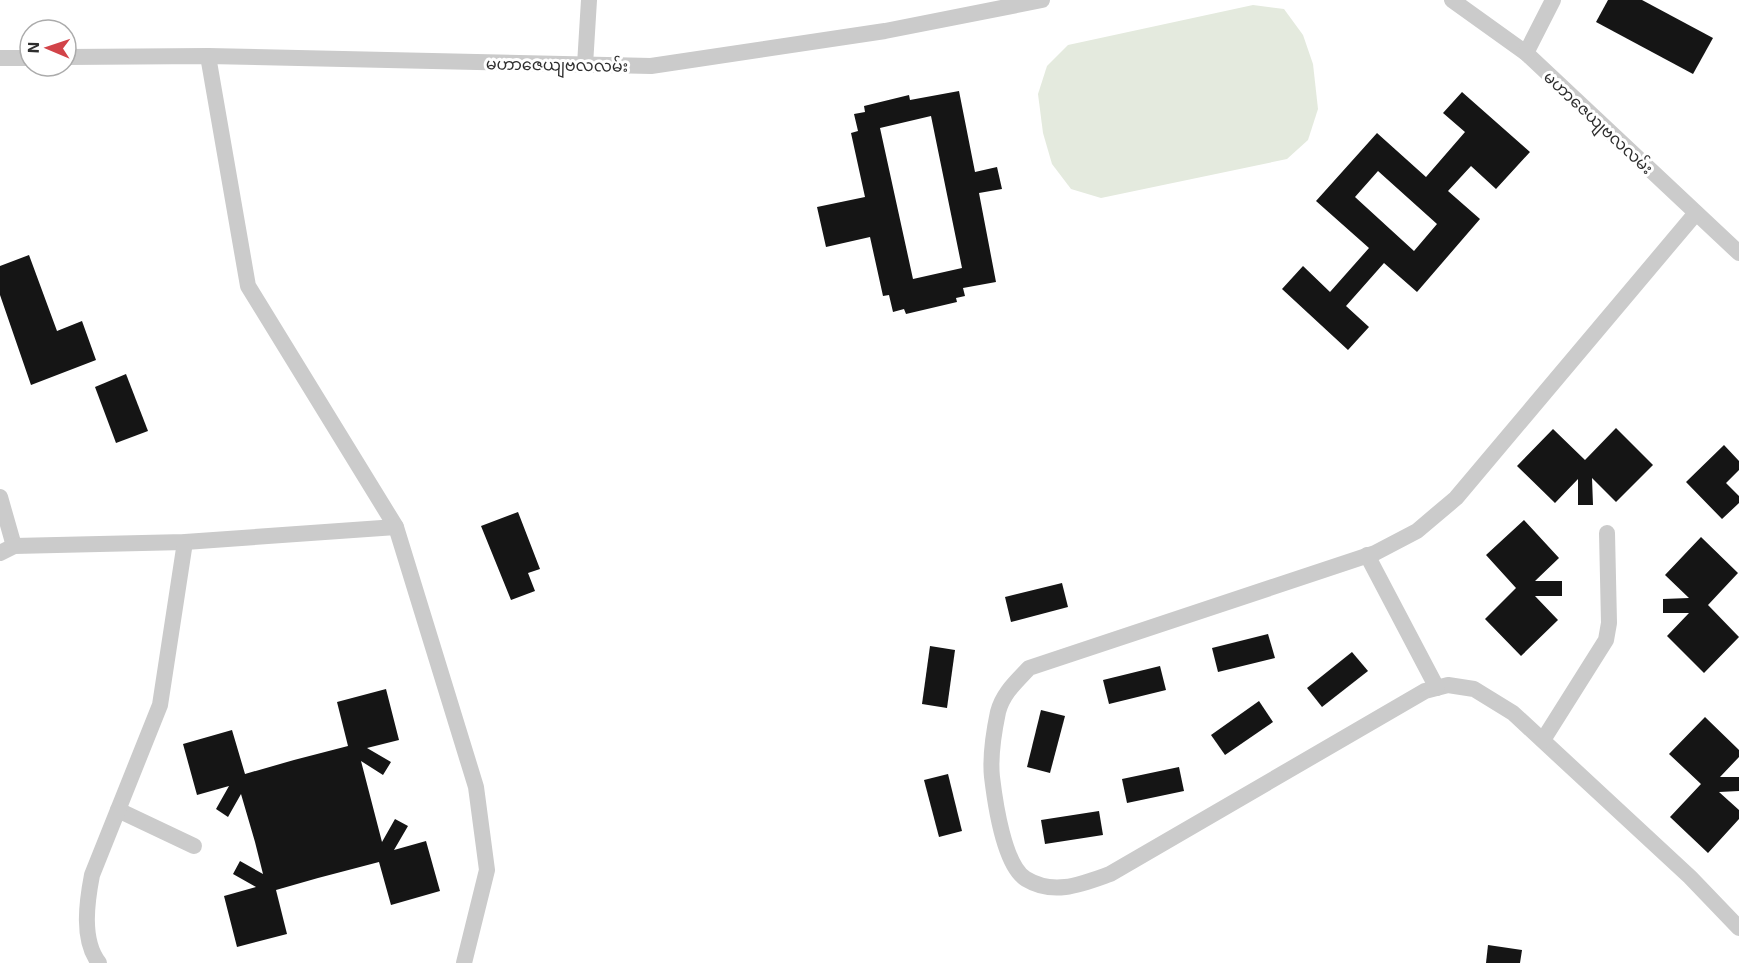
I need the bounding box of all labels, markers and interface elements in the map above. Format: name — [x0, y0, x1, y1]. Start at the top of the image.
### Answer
north arrow — [18, 18, 78, 78]
text: N — [23, 41, 42, 54]
street label: မဟာဇေယျဗလလမ်း — [486, 52, 628, 80]
street label: မဟာဇေယျဗလလမ်း — [1537, 66, 1658, 181]

